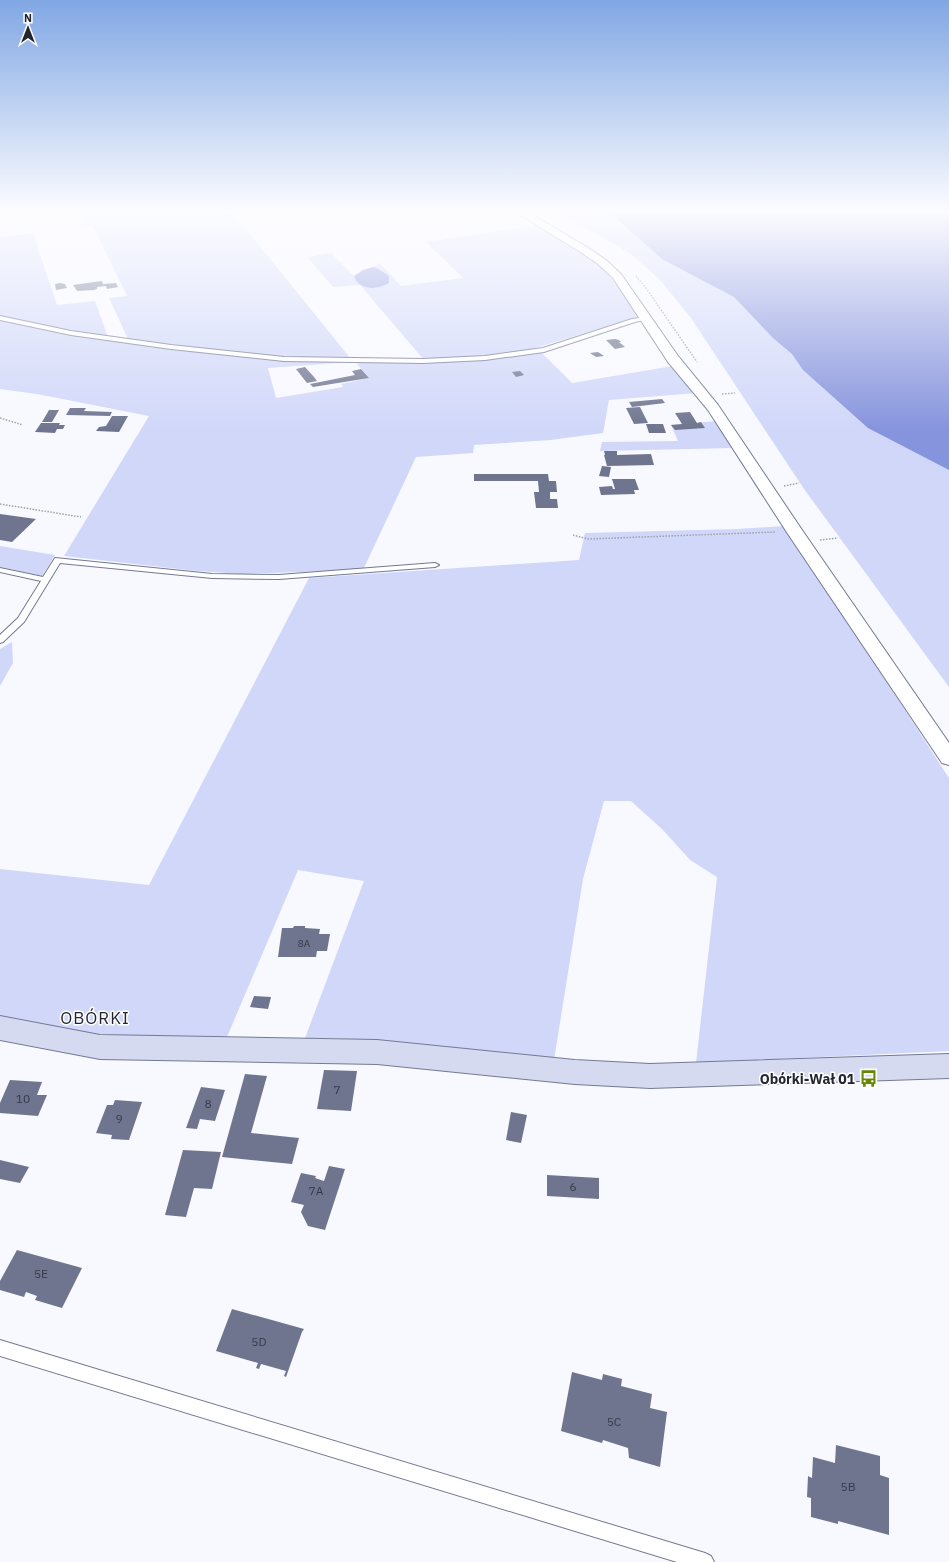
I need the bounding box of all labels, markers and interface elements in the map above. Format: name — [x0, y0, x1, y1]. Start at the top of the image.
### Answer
north arrow — [8, 8, 48, 48]
text: N — [24, 11, 32, 25]
house number: 8A — [298, 937, 311, 950]
district label: OBÓRKI — [60, 1007, 130, 1029]
bus stop icon: Obórki-Wał 01 — [858, 1069, 878, 1089]
place label: Obórki-Wał 01 — [760, 1070, 856, 1088]
house number: 7 — [333, 1082, 341, 1097]
house number: 10 — [16, 1091, 30, 1106]
house number: 8 — [204, 1096, 212, 1111]
house number: 9 — [115, 1111, 123, 1126]
house number: 6 — [569, 1179, 577, 1194]
house number: 7A — [309, 1183, 324, 1198]
house number: 5E — [34, 1266, 48, 1281]
house number: 5D — [251, 1334, 267, 1349]
house number: 5C — [607, 1414, 622, 1429]
house number: 5B — [840, 1479, 856, 1494]

